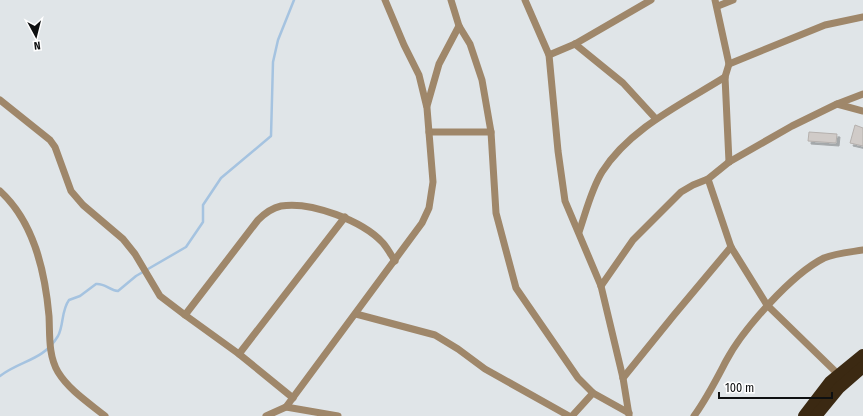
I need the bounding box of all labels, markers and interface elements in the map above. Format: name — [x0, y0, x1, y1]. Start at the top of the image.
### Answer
north arrow — [16, 16, 56, 56]
text: N — [33, 39, 41, 52]
scale bar — [719, 374, 832, 400]
text: 100 m — [725, 381, 754, 395]

